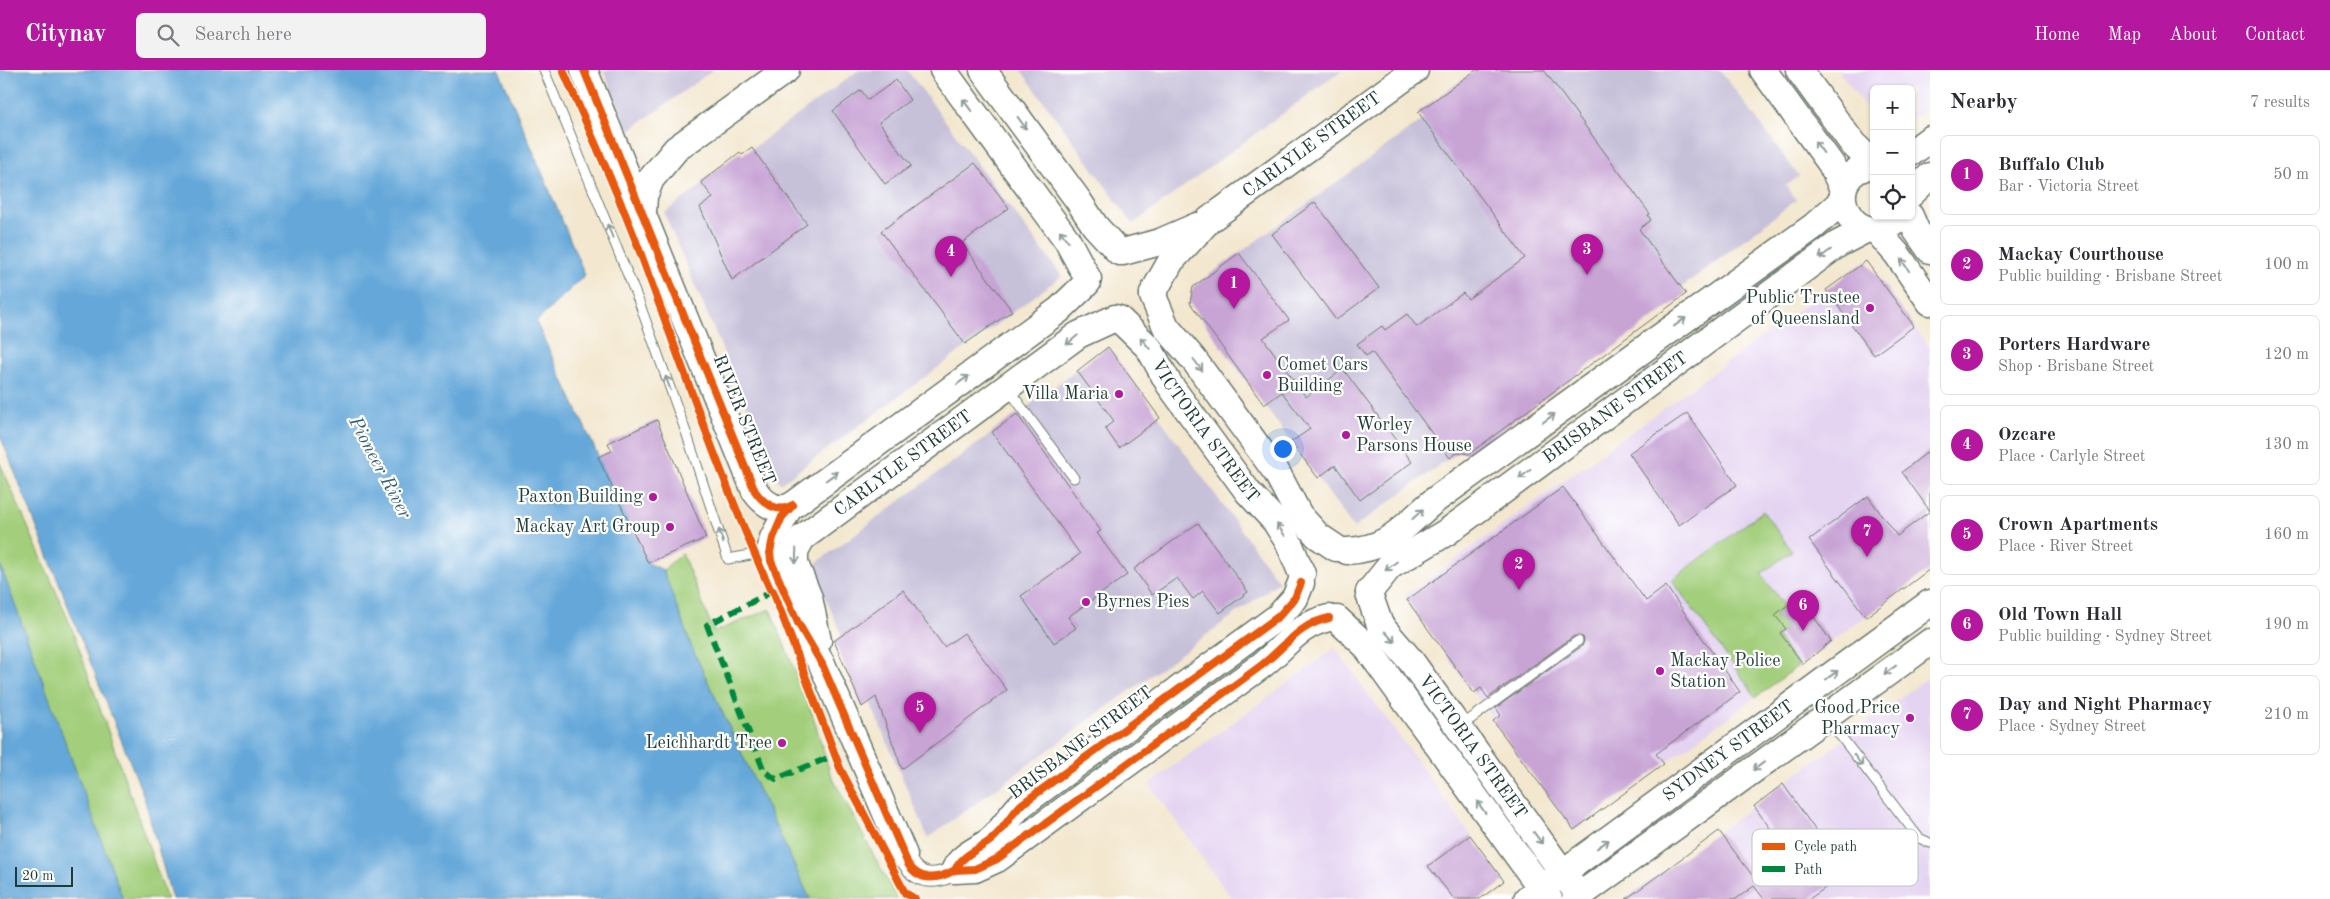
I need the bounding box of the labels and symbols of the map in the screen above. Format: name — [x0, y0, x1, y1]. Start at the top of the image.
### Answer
street label: CARLYLE STREET — [1240, 89, 1384, 201]
one-way arrow — [962, 99, 973, 112]
one-way arrow — [1017, 116, 1027, 130]
one-way arrow — [1814, 140, 1824, 154]
one-way arrow — [604, 224, 614, 239]
one-way arrow — [1059, 229, 1069, 243]
pin: 3 — [1571, 234, 1603, 275]
pin: 4 — [935, 236, 967, 277]
one-way arrow — [1819, 248, 1832, 259]
one-way arrow — [1899, 258, 1909, 272]
pin: 1 — [1218, 268, 1250, 309]
place label: Public Trustee of Queensland — [1746, 289, 1860, 328]
marker: Public Trustee of Queensland — [1864, 302, 1876, 314]
one-way arrow — [1673, 317, 1687, 327]
one-way arrow — [1065, 334, 1078, 345]
one-way arrow — [1139, 337, 1150, 350]
street label: BRISBANE STREET — [1540, 349, 1691, 467]
street label: RIVER STREET — [710, 352, 778, 488]
street label: VICTORIA STREET — [1148, 356, 1262, 506]
place label: Comet Cars Building — [1277, 356, 1368, 395]
one-way arrow — [1193, 358, 1203, 372]
marker: Comet Cars Building — [1261, 369, 1273, 381]
one-way arrow — [956, 375, 970, 385]
one-way arrow — [663, 376, 672, 391]
place label: Villa Maria — [1022, 385, 1109, 403]
marker: Villa Maria — [1113, 388, 1125, 400]
street label: CARLYLE STREET — [831, 407, 975, 520]
water label: Pioneer River — [344, 413, 414, 523]
one-way arrow — [1542, 413, 1556, 423]
place label: Worley Parsons House — [1356, 416, 1472, 455]
marker: Worley Parsons House — [1340, 429, 1352, 441]
your location — [1270, 436, 1296, 462]
one-way arrow — [1519, 468, 1532, 479]
one-way arrow — [825, 471, 839, 481]
place label: Paxton Building — [518, 488, 643, 506]
marker: Paxton Building — [647, 491, 659, 503]
one-way arrow — [1412, 508, 1425, 520]
pin: 7 — [1851, 516, 1883, 557]
place label: Mackay Art Group — [515, 518, 660, 536]
marker: Mackay Art Group — [664, 521, 676, 533]
one-way arrow — [1276, 523, 1287, 537]
one-way arrow — [715, 529, 725, 545]
one-way arrow — [791, 548, 800, 564]
pin: 2 — [1503, 549, 1535, 590]
one-way arrow — [1385, 560, 1398, 571]
pin: 6 — [1787, 590, 1819, 631]
place label: Byrnes Pies — [1096, 593, 1190, 611]
marker: Byrnes Pies — [1080, 596, 1092, 608]
one-way arrow — [1384, 631, 1396, 643]
place label: Mackay Police Station — [1670, 652, 1780, 691]
marker: Mackay Police Station — [1654, 665, 1666, 677]
one-way arrow — [1884, 665, 1898, 675]
one-way arrow — [1825, 670, 1839, 680]
street label: VICTORIA STREET — [1415, 672, 1530, 822]
street label: BRISBANE STREET — [1006, 683, 1156, 803]
pin: 5 — [904, 692, 936, 733]
street label: SYDNEY STREET — [1660, 697, 1797, 805]
place label: Good Price Pharmacy — [1814, 699, 1900, 738]
marker: Good Price Pharmacy — [1904, 712, 1916, 724]
place label: Leichhardt Tree — [646, 734, 772, 752]
marker: Leichhardt Tree — [776, 737, 788, 749]
one-way arrow — [1853, 753, 1864, 766]
one-way arrow — [1752, 761, 1766, 771]
one-way arrow — [1476, 800, 1486, 814]
legend — [1752, 829, 1918, 886]
one-way arrow — [1533, 831, 1543, 845]
one-way arrow — [1595, 839, 1609, 849]
text: Cycle path — [1794, 840, 1857, 854]
text: Path — [1794, 863, 1823, 877]
scale bar — [15, 864, 72, 887]

